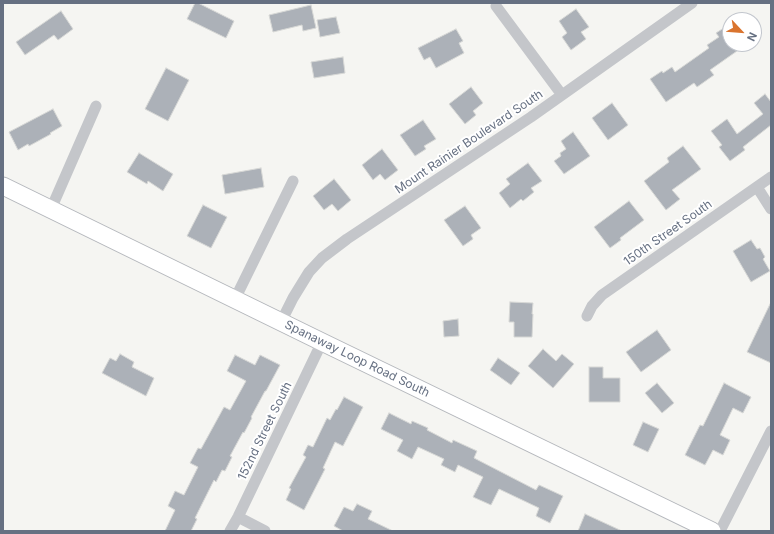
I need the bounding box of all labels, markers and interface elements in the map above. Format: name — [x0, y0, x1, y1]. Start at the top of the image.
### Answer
north arrow — [722, 12, 762, 52]
text: N — [744, 30, 760, 44]
street label: Mount Rainier Boulevard South — [392, 87, 546, 197]
street label: 150th Street South — [621, 197, 715, 269]
street label: Spanaway Loop Road South — [282, 318, 432, 400]
street label: 152nd Street South — [235, 380, 295, 482]

